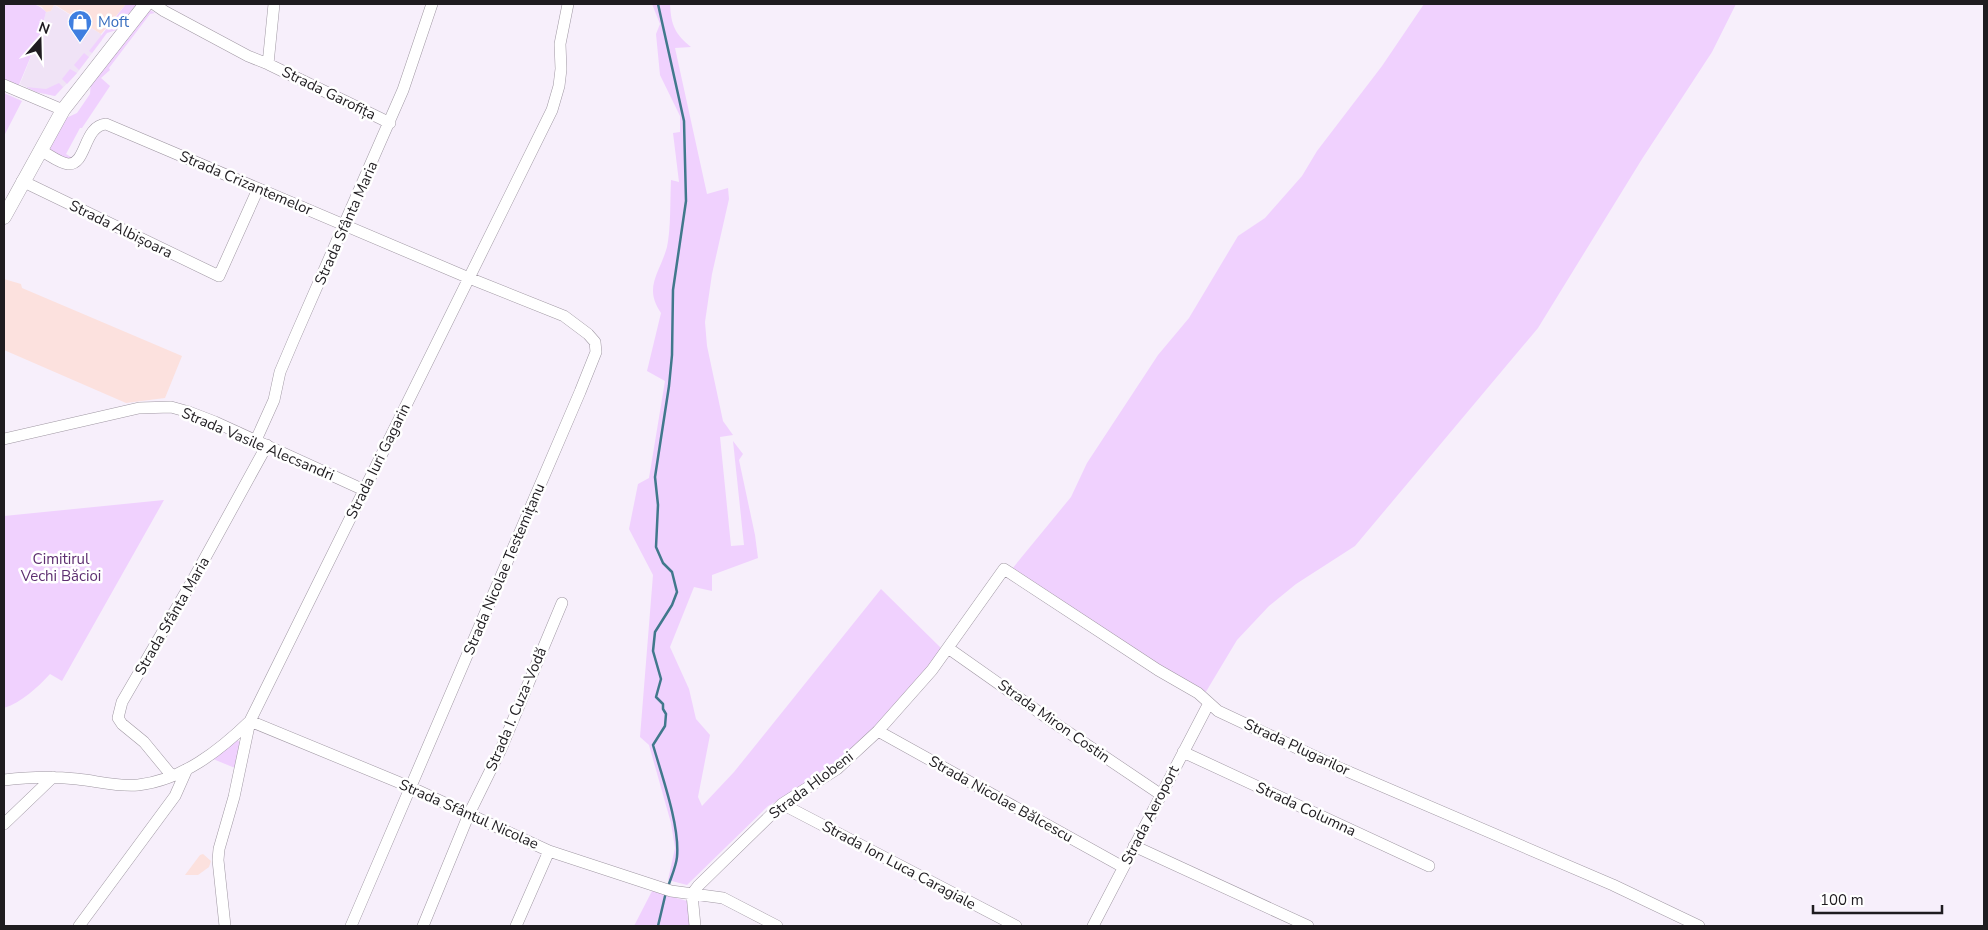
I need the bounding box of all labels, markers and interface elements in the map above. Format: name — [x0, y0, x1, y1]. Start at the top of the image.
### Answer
shop icon: Moft — [67, 9, 93, 43]
place label: Moft — [98, 12, 130, 32]
north arrow — [15, 15, 65, 65]
text: N — [36, 18, 52, 39]
street label: Strada Garofița — [279, 62, 379, 124]
street label: Strada Crizantemelor — [176, 146, 316, 220]
street label: Strada Sfânta Maria — [310, 158, 382, 288]
street label: Strada Albișoara — [66, 195, 176, 263]
street label: Strada Iuri Gagarin — [341, 400, 415, 522]
street label: Strada Vasile Alecsandri — [179, 403, 337, 485]
street label: Strada Nicolae Testemițanu — [459, 480, 549, 658]
park label: Cimitirul Vechi Băcioi — [20, 549, 101, 586]
street label: Strada Sfânta Maria — [130, 553, 214, 679]
street label: Strada I. Cuza-Vodă — [481, 644, 551, 774]
street label: Strada Miron Costin — [994, 675, 1114, 767]
street label: Strada Plugarilor — [1241, 714, 1354, 780]
street label: Strada Hlobeni — [765, 747, 857, 823]
street label: Strada Nicolae Bălcescu — [925, 751, 1077, 847]
street label: Strada Aeroport — [1116, 761, 1184, 868]
street label: Strada Sfântul Nicolae — [396, 774, 542, 854]
street label: Strada Columna — [1253, 777, 1359, 841]
street label: Strada Ion Luca Caragiale — [819, 816, 979, 914]
scale bar — [1813, 882, 1942, 914]
text: 100 m — [1820, 890, 1864, 910]

